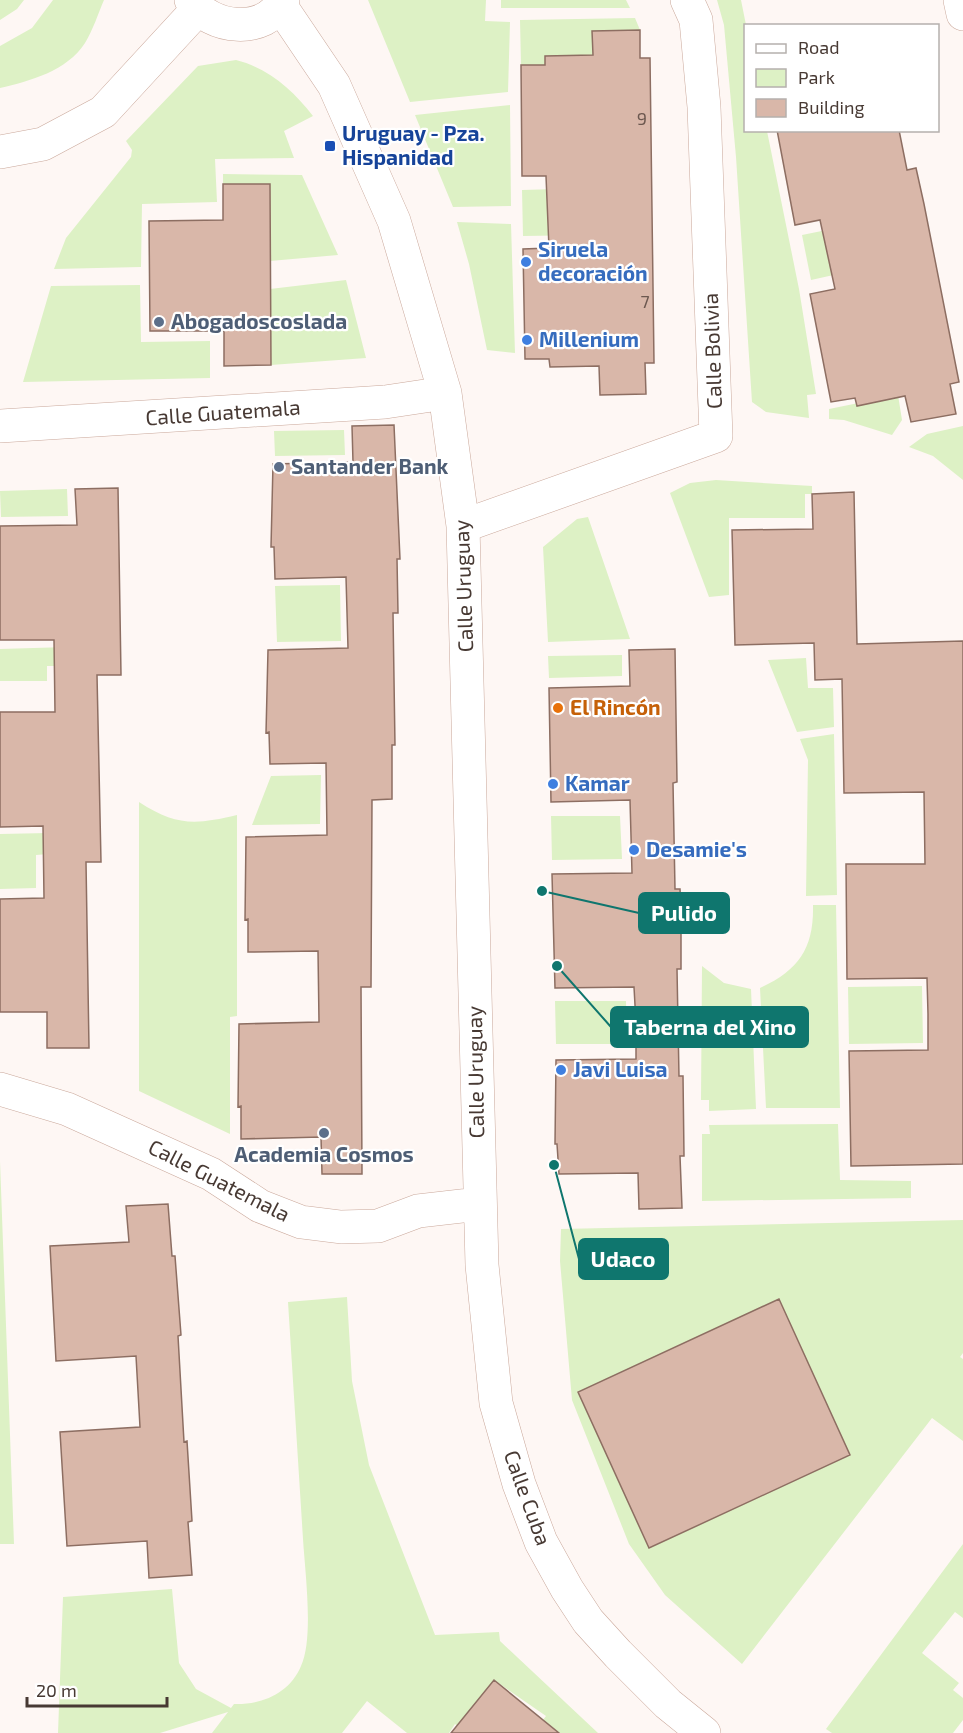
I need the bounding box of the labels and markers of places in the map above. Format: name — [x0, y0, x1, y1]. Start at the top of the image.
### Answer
place label: Uruguay - Pza. Hispanidad — [342, 120, 485, 169]
marker: Uruguay - Pza. Hispanidad — [323, 139, 337, 153]
place label: Siruela decoración — [538, 236, 648, 285]
marker: Siruela decoración — [519, 255, 533, 269]
place label: Abogadoscoslada — [171, 308, 347, 333]
marker: Abogadoscoslada — [152, 315, 166, 329]
place label: Millenium — [539, 326, 639, 351]
marker: Millenium — [520, 333, 534, 347]
place label: Santander Bank — [291, 453, 449, 478]
marker: Santander Bank — [272, 460, 286, 474]
place label: El Rincón — [570, 694, 661, 719]
marker: El Rincón — [551, 701, 565, 715]
place label: Kamar — [565, 770, 630, 795]
marker: Kamar — [546, 777, 560, 791]
place label: Desamie's — [646, 836, 747, 861]
marker: Desamie's — [627, 843, 641, 857]
callout: Pulido — [639, 893, 729, 933]
callout: Taberna del Xino — [611, 1007, 808, 1047]
place label: Javi Luisa — [573, 1056, 668, 1081]
marker: Javi Luisa — [554, 1063, 568, 1077]
marker: Academia Cosmos — [317, 1126, 331, 1140]
place label: Academia Cosmos — [234, 1141, 414, 1166]
callout: Udaco — [579, 1239, 668, 1279]

